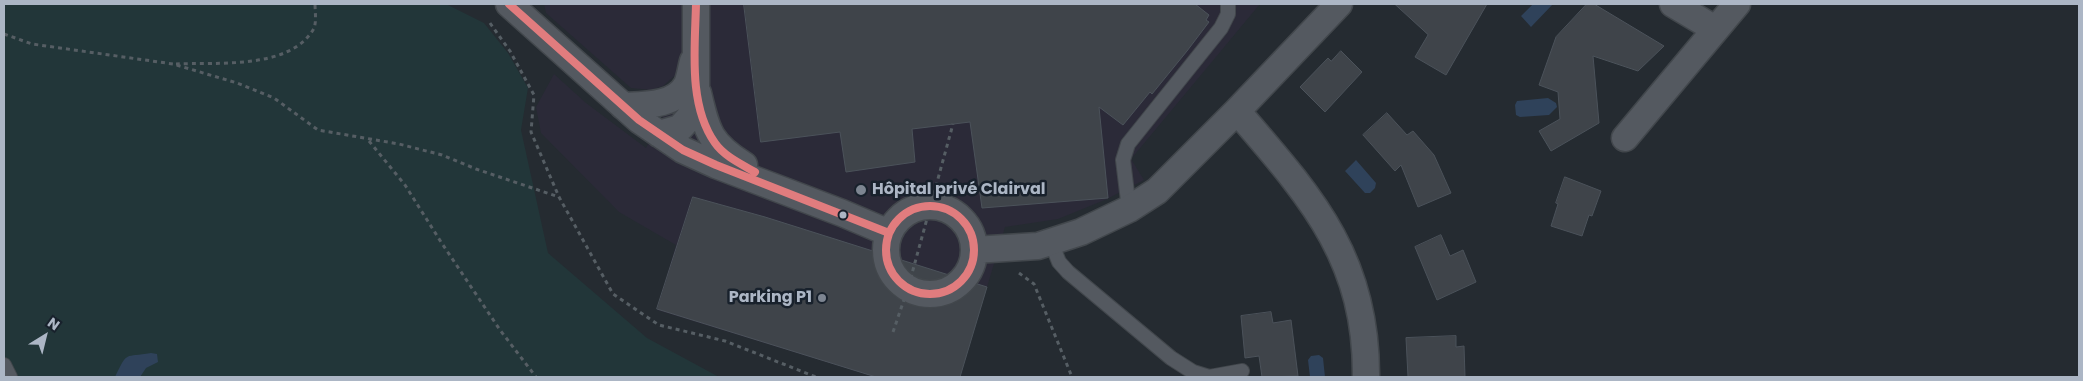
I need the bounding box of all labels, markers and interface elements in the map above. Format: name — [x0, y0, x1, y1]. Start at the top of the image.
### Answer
place label: Hôpital privé Clairval — [872, 180, 1046, 200]
marker: Hôpital privé Clairval — [854, 183, 868, 197]
unlabelled marker — [838, 210, 848, 220]
place label: Parking P1 — [729, 288, 812, 308]
marker: Parking P1 — [816, 292, 828, 304]
north arrow — [20, 311, 70, 361]
text: N — [44, 313, 64, 335]

